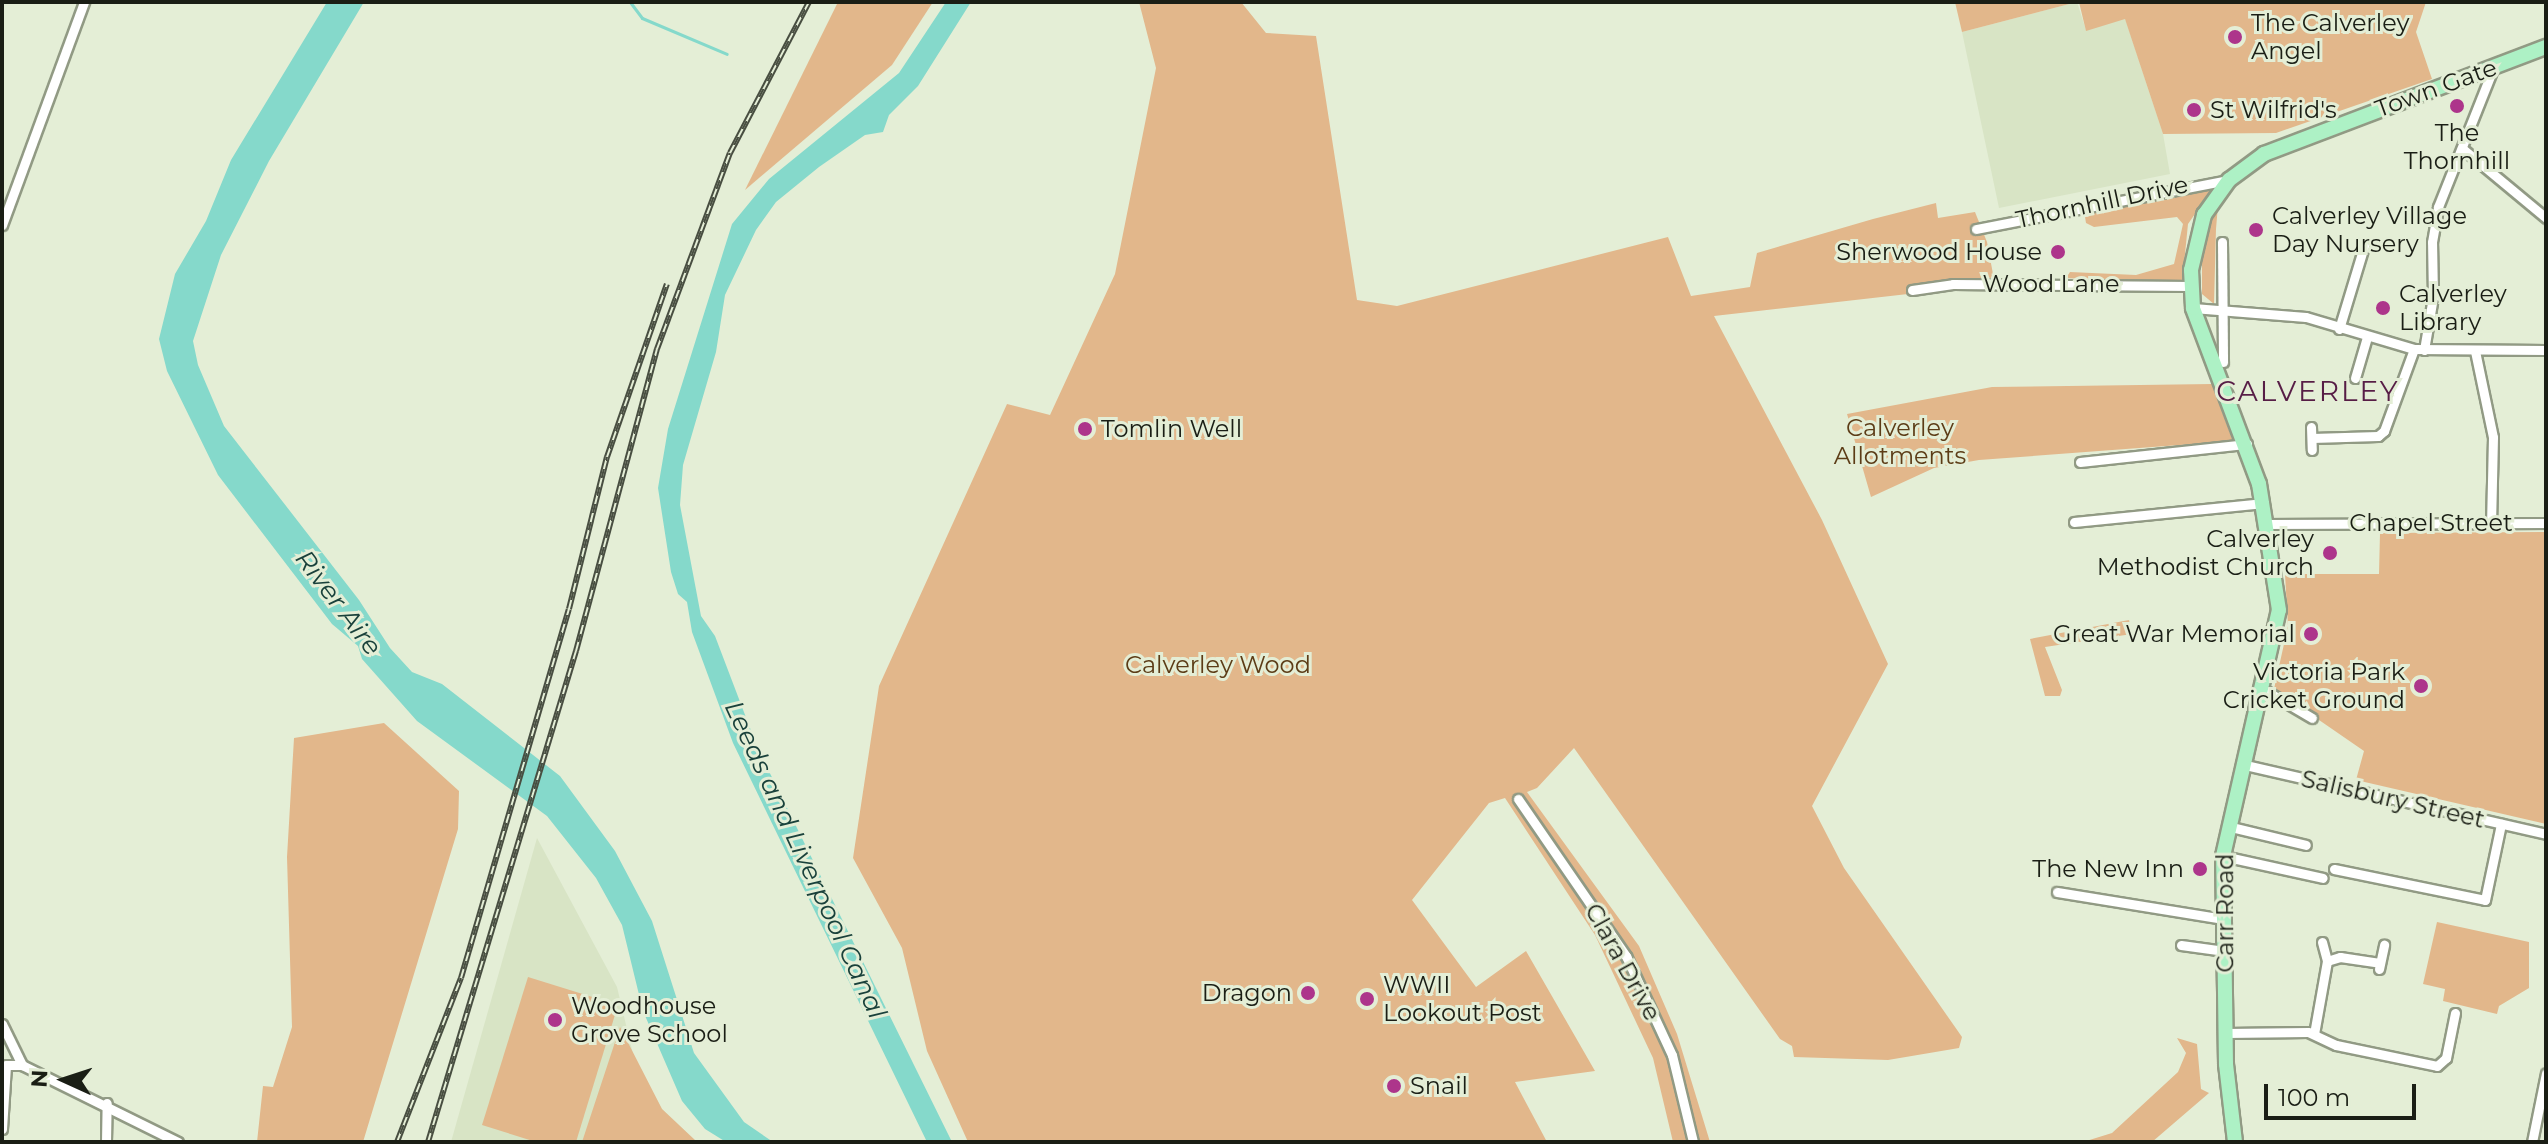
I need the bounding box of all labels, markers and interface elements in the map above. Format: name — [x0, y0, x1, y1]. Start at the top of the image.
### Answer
place label: The Calverley Angel — [2251, 9, 2410, 65]
marker: The Calverley Angel — [2226, 28, 2244, 46]
street label: Town Gate — [2371, 53, 2501, 123]
place label: St Wilfrid's — [2210, 96, 2337, 124]
marker: The Thornhill — [2448, 97, 2466, 115]
marker: St Wilfrid's — [2185, 101, 2203, 119]
place label: The Thornhill — [2404, 119, 2510, 175]
street label: Thornhill Drive — [2013, 170, 2191, 234]
place label: Calverley Village Day Nursery — [2272, 202, 2467, 258]
marker: Calverley Village Day Nursery — [2247, 221, 2265, 239]
place label: Sherwood House — [1836, 238, 2042, 266]
marker: Sherwood House — [2049, 243, 2067, 261]
street label: Wood Lane — [1982, 270, 2120, 298]
place label: Calverley Library — [2399, 280, 2507, 336]
marker: Calverley Library — [2374, 299, 2392, 317]
district label: CALVERLEY — [2216, 374, 2400, 408]
park label: Calverley Allotments — [1834, 414, 1966, 470]
place label: Tomlin Well — [1101, 415, 1242, 443]
marker: Tomlin Well — [1076, 420, 1094, 438]
street label: Chapel Street — [2349, 509, 2513, 537]
place label: Calverley Methodist Church — [2097, 525, 2314, 581]
water label: River Aire — [288, 544, 388, 662]
marker: Calverley Methodist Church — [2321, 544, 2339, 562]
place label: Great War Memorial — [2053, 620, 2295, 648]
marker: Great War Memorial — [2302, 625, 2320, 643]
park label: Calverley Wood — [1125, 651, 1311, 679]
place label: Victoria Park Cricket Ground — [2223, 658, 2405, 714]
marker: Victoria Park Cricket Ground — [2412, 677, 2430, 695]
water label: Leeds and Liverpool Canal — [717, 696, 893, 1024]
street label: Salisbury Street — [2299, 764, 2487, 834]
street label: Carr Road — [2211, 853, 2239, 973]
place label: The New Inn — [2032, 855, 2184, 883]
marker: The New Inn — [2191, 860, 2209, 878]
street label: Clara Drive — [1579, 898, 1667, 1026]
place label: WWII Lookout Post — [1383, 971, 1542, 1027]
place label: Dragon — [1202, 979, 1292, 1007]
marker: Dragon — [1299, 984, 1317, 1002]
marker: WWII Lookout Post — [1358, 990, 1376, 1008]
place label: Woodhouse Grove School — [571, 992, 728, 1048]
marker: Woodhouse Grove School — [546, 1011, 564, 1029]
north arrow — [24, 1040, 104, 1120]
scale bar — [2268, 1068, 2420, 1118]
text: N — [26, 1069, 53, 1088]
place label: Snail — [1410, 1072, 1468, 1100]
marker: Snail — [1385, 1077, 1403, 1095]
text: 100 m — [2278, 1083, 2350, 1112]

